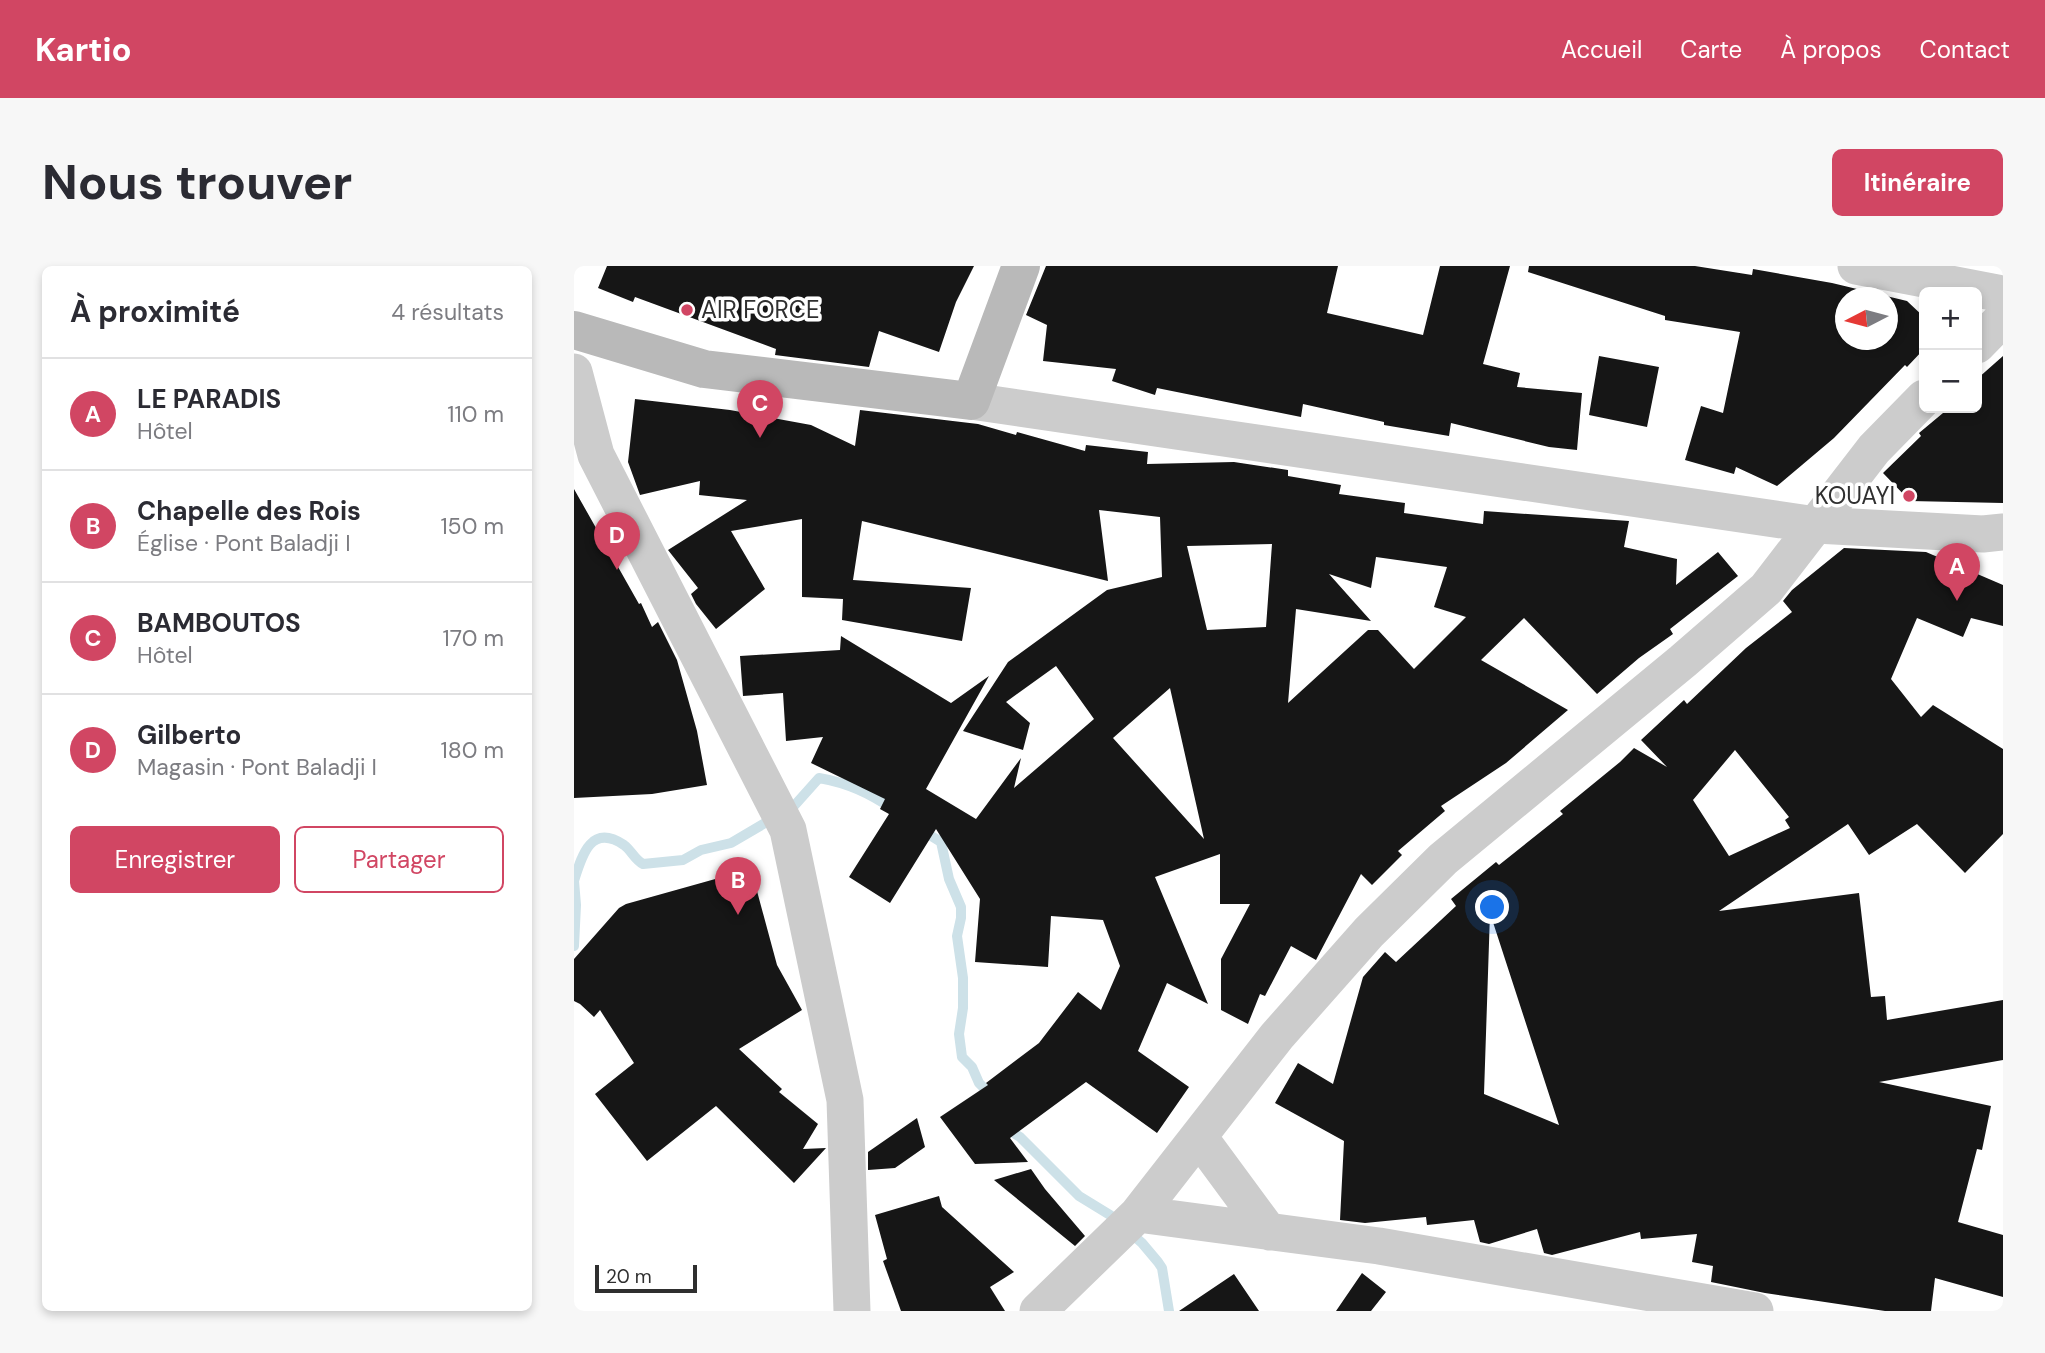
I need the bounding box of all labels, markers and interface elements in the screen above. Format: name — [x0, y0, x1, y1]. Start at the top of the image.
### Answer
text: Kartio — [35, 28, 132, 71]
text: Accueil — [1561, 34, 1642, 65]
text: Carte — [1680, 34, 1742, 65]
text: À propos — [1780, 34, 1882, 65]
text: Contact — [1920, 34, 2010, 65]
button: Itinéraire — [1832, 149, 2003, 216]
text: Nous trouver — [42, 150, 352, 214]
north arrow — [1835, 287, 1898, 350]
map controls — [1919, 287, 1982, 413]
button: + — [1919, 287, 1982, 350]
text: À proximité — [70, 292, 240, 331]
place label: AIR FORCE — [701, 294, 820, 325]
text: 4 résultats — [391, 297, 504, 327]
marker: AIR FORCE — [679, 302, 695, 318]
button: − — [1919, 350, 1982, 413]
pin: C — [737, 380, 783, 438]
text: LE PARADIS — [137, 382, 281, 416]
text: A — [85, 399, 101, 429]
text: 110 m — [447, 399, 504, 429]
text: Hôtel — [137, 416, 193, 446]
place label: KOUAYI — [1815, 480, 1895, 511]
marker: KOUAYI — [1901, 488, 1917, 504]
text: Chapelle des Rois — [137, 494, 361, 528]
text: B — [86, 511, 100, 541]
text: 150 m — [440, 511, 504, 541]
pin: D — [594, 512, 640, 570]
text: Église · Pont Baladji I — [137, 528, 351, 558]
pin: A — [1934, 543, 1980, 601]
text: BAMBOUTOS — [137, 606, 301, 640]
text: C — [85, 623, 101, 653]
text: 170 m — [443, 623, 504, 653]
text: Hôtel — [137, 640, 193, 670]
text: Gilberto — [137, 718, 241, 752]
text: D — [85, 735, 101, 765]
text: 180 m — [440, 735, 504, 765]
text: Magasin · Pont Baladji I — [137, 752, 377, 782]
button: Enregistrer — [70, 826, 280, 893]
button: Partager — [294, 826, 504, 893]
pin: B — [715, 857, 761, 915]
your location — [1475, 890, 1509, 924]
scale bar — [595, 1262, 696, 1294]
text: 20 m — [606, 1264, 652, 1289]

